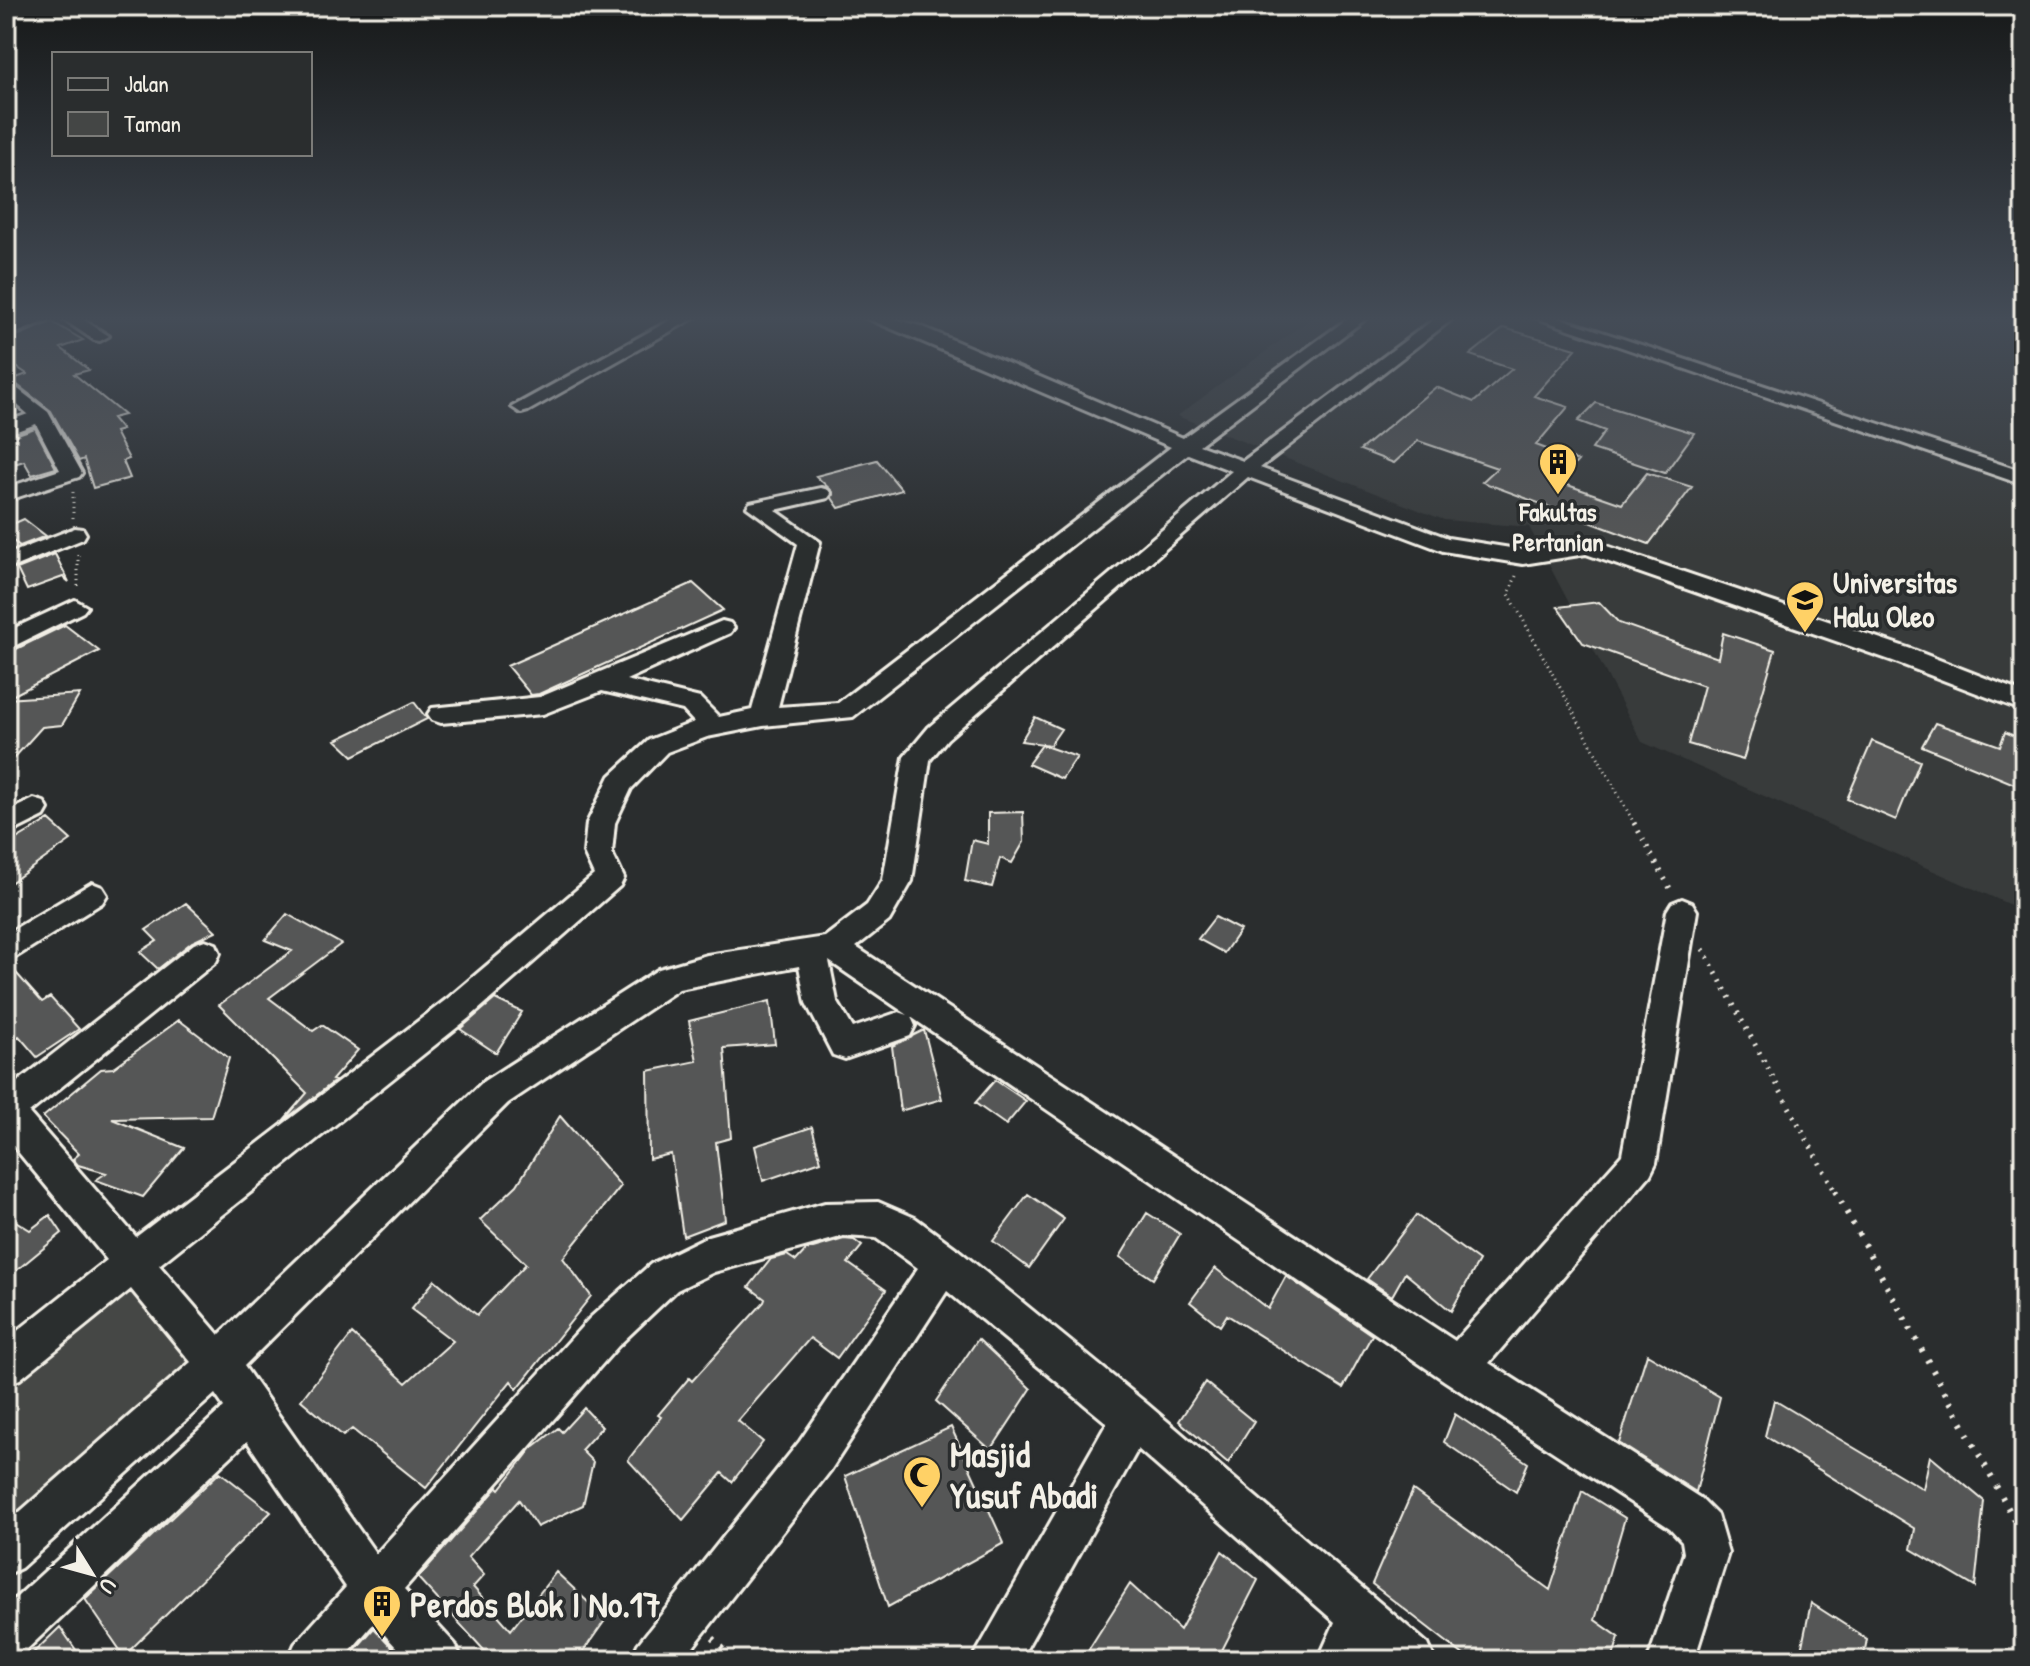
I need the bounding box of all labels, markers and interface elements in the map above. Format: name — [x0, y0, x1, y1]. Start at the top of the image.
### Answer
legend — [52, 52, 312, 156]
text: Jalan — [124, 67, 169, 99]
text: Taman — [124, 107, 181, 139]
building icon: Fakultas Pertanian — [1537, 441, 1579, 496]
place label: Fakultas Pertanian — [1512, 494, 1604, 559]
place label: Universitas Halu Oleo — [1833, 562, 1958, 636]
school or university icon: Universitas Halu Oleo — [1784, 579, 1826, 634]
place label: Masjid Yusuf Abadi — [950, 1429, 1098, 1519]
mosque icon: Masjid Yusuf Abadi — [901, 1454, 943, 1509]
north arrow — [52, 1534, 132, 1614]
text: U — [92, 1572, 124, 1600]
place label: Perdos Blok I No.17 — [410, 1579, 661, 1628]
building icon: Perdos Blok I No.17 — [361, 1583, 403, 1638]

